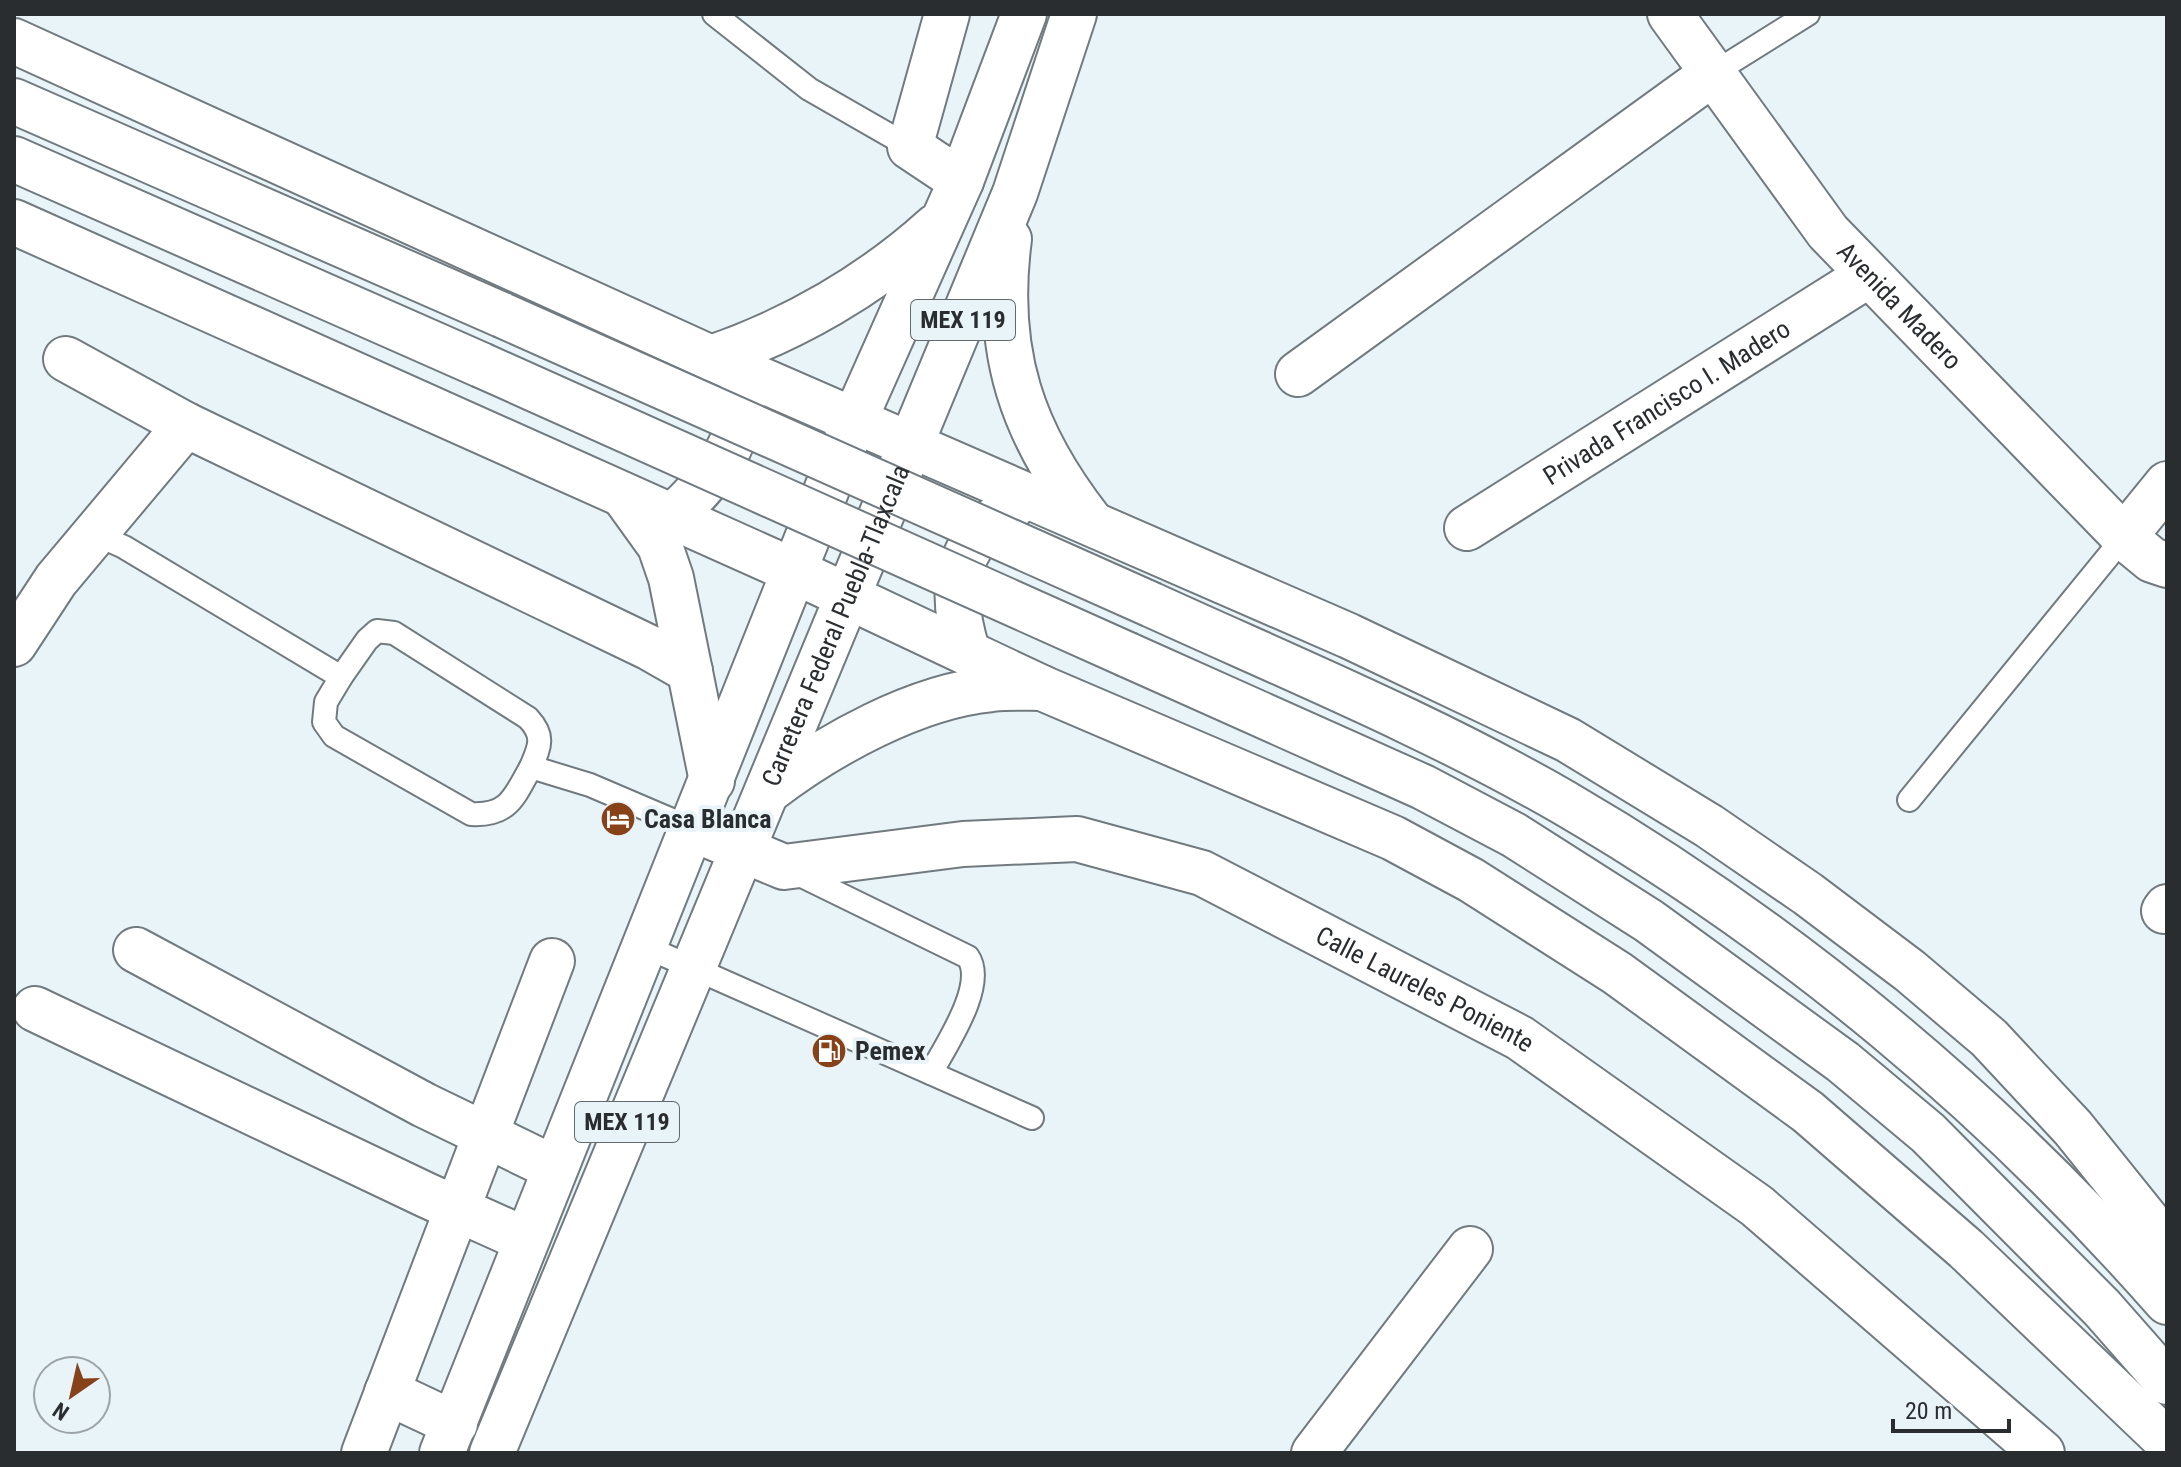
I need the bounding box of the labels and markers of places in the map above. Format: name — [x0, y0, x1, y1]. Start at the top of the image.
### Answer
hotel icon: Casa Blanca — [599, 800, 637, 838]
place label: Casa Blanca — [644, 804, 772, 834]
fuel station icon: Pemex — [810, 1032, 848, 1070]
place label: Pemex — [855, 1036, 926, 1066]

